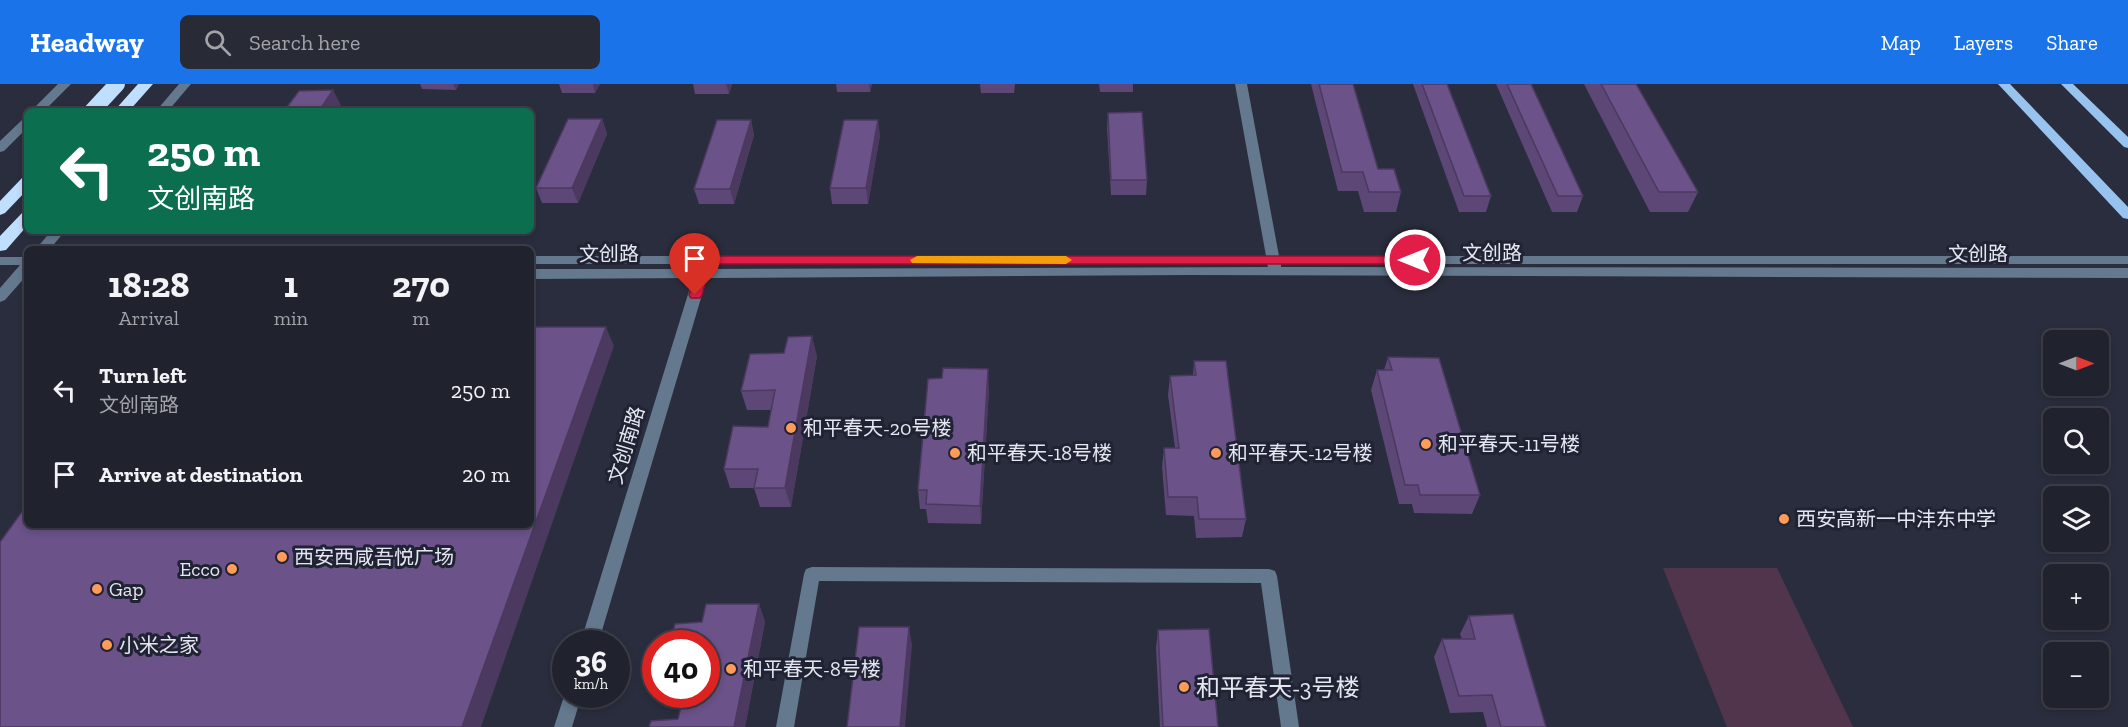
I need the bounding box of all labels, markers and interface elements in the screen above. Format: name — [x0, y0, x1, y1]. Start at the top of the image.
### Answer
search box — [180, 15, 600, 69]
text: Headway — [30, 26, 144, 59]
icon: search — [201, 26, 234, 59]
text: Search here — [249, 29, 360, 56]
text: Map — [1881, 30, 1921, 55]
text: Layers — [1954, 30, 2013, 55]
text: Share — [2046, 30, 2098, 55]
text: 250 m — [147, 126, 260, 177]
icon: left — [48, 132, 126, 210]
text: 文创南路 — [147, 183, 255, 215]
position arrow — [1383, 228, 1447, 292]
pin — [669, 233, 720, 295]
street label: 文创路 — [1462, 241, 1522, 265]
street label: 文创路 — [579, 242, 639, 266]
icon: arrive — [678, 242, 711, 275]
street label: 文创路 — [1948, 242, 2008, 266]
text: 18:28 — [108, 263, 190, 306]
text: 1 — [284, 263, 298, 306]
text: 270 — [392, 263, 450, 306]
text: Arrival — [119, 306, 179, 330]
text: min — [274, 306, 308, 330]
text: m — [412, 306, 430, 330]
north arrow — [2043, 330, 2109, 396]
map controls — [2043, 330, 2109, 708]
text: Turn left — [99, 362, 186, 389]
icon: left — [48, 374, 81, 407]
text: 250 m — [451, 377, 510, 404]
text: 文创南路 — [99, 393, 179, 417]
street label: 文创南路 — [603, 403, 649, 487]
button: search — [2043, 408, 2109, 474]
place label: 和平春天-20号楼 — [803, 416, 952, 440]
marker: 和平春天-20号楼 — [784, 421, 798, 435]
place label: 和平春天-11号楼 — [1438, 432, 1580, 456]
marker: 和平春天-11号楼 — [1419, 437, 1433, 451]
place label: 和平春天-18号楼 — [967, 441, 1112, 465]
place label: 和平春天-12号楼 — [1228, 441, 1373, 465]
marker: 和平春天-18号楼 — [948, 446, 962, 460]
marker: 和平春天-12号楼 — [1209, 446, 1223, 460]
icon: arrive — [48, 458, 81, 491]
text: Arrive at destination — [99, 461, 302, 488]
text: 20 m — [462, 461, 510, 488]
button: layers — [2043, 486, 2109, 552]
place label: 西安高新一中沣东中学 — [1796, 507, 1996, 531]
marker: 西安高新一中沣东中学 — [1777, 512, 1791, 526]
place label: 西安西咸吾悦广场 — [294, 545, 454, 569]
marker: 西安西咸吾悦广场 — [275, 550, 289, 564]
place label: Ecco — [180, 557, 220, 581]
marker: Ecco — [225, 562, 239, 576]
button: + — [2043, 564, 2109, 630]
place label: Gap — [109, 577, 143, 601]
marker: Gap — [90, 582, 104, 596]
speed limit sign: 40 — [642, 630, 720, 708]
place label: 小米之家 — [119, 633, 199, 657]
marker: 小米之家 — [100, 638, 114, 652]
button: − — [2043, 642, 2109, 708]
text: 36 — [575, 644, 607, 680]
place label: 和平春天-8号楼 — [743, 657, 881, 681]
marker: 和平春天-8号楼 — [724, 662, 738, 676]
place label: 和平春天-3号楼 — [1196, 673, 1360, 702]
text: km/h — [574, 675, 608, 693]
marker: 和平春天-3号楼 — [1177, 680, 1191, 694]

